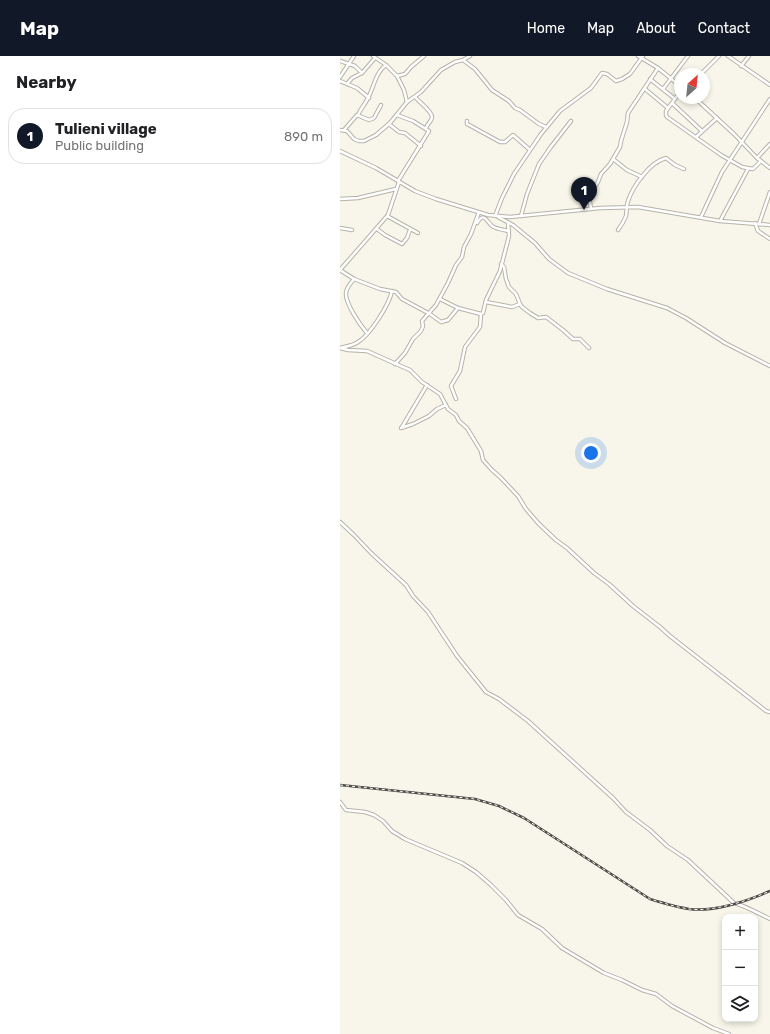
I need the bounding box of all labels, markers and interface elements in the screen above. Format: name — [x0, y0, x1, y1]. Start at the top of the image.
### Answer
text: Map — [20, 17, 59, 40]
text: Home — [527, 20, 565, 37]
text: Map — [587, 20, 614, 37]
text: About — [636, 20, 676, 37]
text: Contact — [698, 20, 750, 37]
north arrow — [674, 68, 710, 104]
text: Nearby — [16, 72, 77, 92]
text: Tulieni village — [55, 120, 157, 138]
text: 1 — [27, 129, 33, 144]
text: 890 m — [284, 129, 323, 144]
text: Public building — [55, 138, 144, 153]
pin: 1 — [571, 177, 597, 210]
your location — [581, 443, 601, 463]
map controls — [722, 914, 758, 1022]
button: + — [722, 914, 758, 950]
button: − — [722, 950, 758, 986]
button: layers — [722, 986, 758, 1022]

